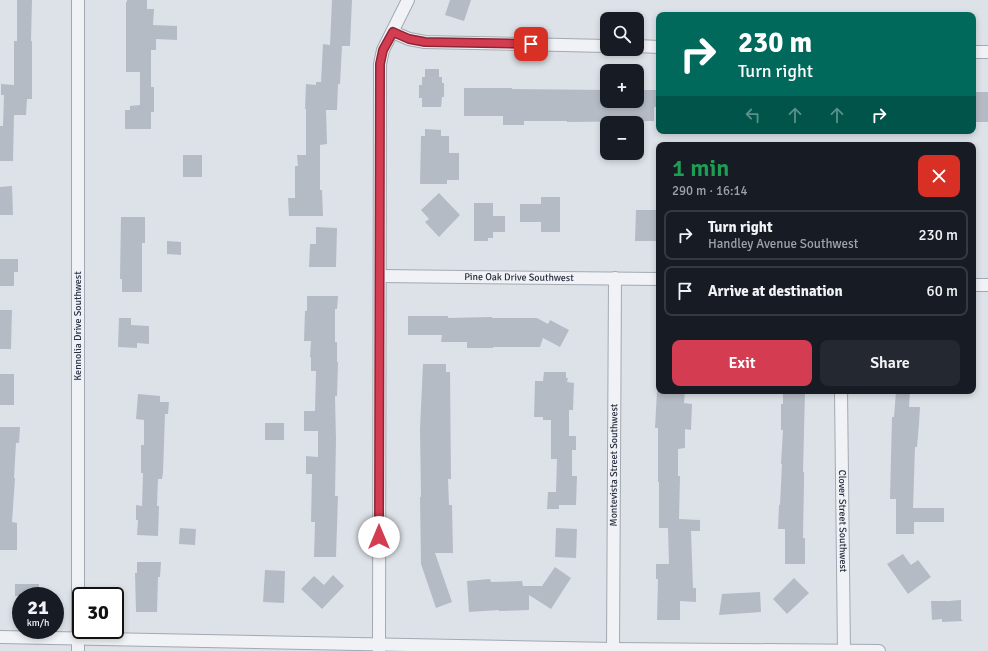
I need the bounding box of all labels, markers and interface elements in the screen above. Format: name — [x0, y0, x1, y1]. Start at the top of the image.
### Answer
map controls — [600, 12, 644, 160]
button: search — [600, 12, 644, 56]
text: 230 m — [738, 26, 812, 60]
pin — [514, 27, 548, 61]
icon: right — [672, 28, 724, 80]
icon: arrive — [520, 33, 542, 55]
text: Turn right — [738, 60, 813, 82]
button: + — [600, 64, 644, 108]
icon: left — [742, 104, 764, 126]
icon: ahead — [784, 104, 806, 126]
icon: ahead — [826, 104, 848, 126]
icon: right — [868, 104, 890, 126]
button: − — [600, 116, 644, 160]
text: 1 min — [672, 153, 729, 183]
button: close — [918, 155, 960, 197]
text: 290 m · 16:14 — [672, 183, 748, 199]
text: Turn right — [708, 218, 773, 236]
icon: right — [674, 224, 696, 246]
text: 230 m — [918, 226, 958, 244]
text: Handley Avenue Southwest — [708, 236, 858, 252]
street label: Kennolia Drive Southwest — [72, 271, 84, 381]
street label: Pine Oak Drive Southwest — [464, 271, 574, 284]
icon: arrive — [674, 280, 696, 302]
text: Arrive at destination — [708, 282, 843, 300]
text: 60 m — [927, 282, 958, 300]
button: Exit — [672, 340, 812, 386]
button: Share — [820, 340, 960, 386]
street label: Montevista Street Southwest — [608, 403, 620, 526]
street label: Clover Street Southwest — [836, 470, 849, 573]
position arrow — [358, 516, 400, 558]
speed limit sign: 30 — [72, 587, 124, 639]
text: 21 — [27, 595, 49, 620]
text: km/h — [27, 617, 49, 629]

